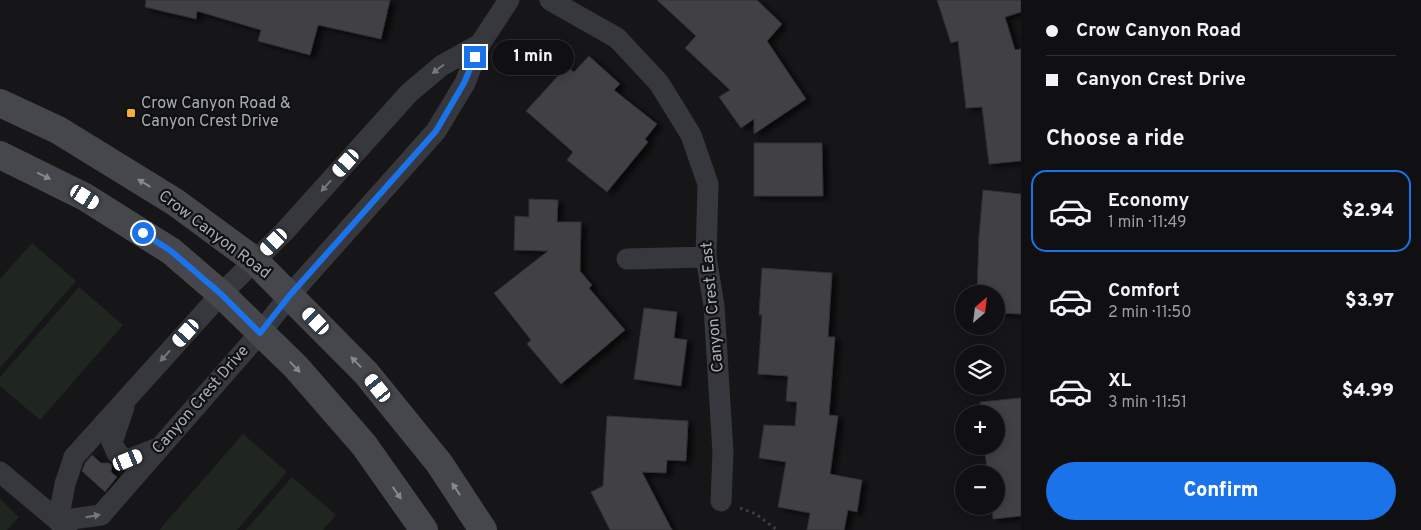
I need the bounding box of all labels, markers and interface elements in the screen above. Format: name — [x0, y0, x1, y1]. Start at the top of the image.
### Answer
text: Crow Canyon Road — [1076, 19, 1241, 43]
callout: 1 min — [492, 40, 575, 74]
route end — [464, 46, 486, 68]
text: 1 min — [513, 47, 553, 67]
one-way arrow — [431, 64, 445, 74]
text: Canyon Crest Drive — [1076, 68, 1246, 92]
place label: Crow Canyon Road & Canyon Crest Drive — [141, 94, 291, 132]
marker: Crow Canyon Road & Canyon Crest Drive — [125, 107, 137, 119]
text: Choose a ride — [1046, 126, 1184, 153]
car — [330, 147, 361, 179]
one-way arrow — [37, 173, 51, 181]
one-way arrow — [137, 178, 150, 187]
one-way arrow — [320, 179, 331, 192]
car — [68, 183, 101, 211]
street label: Crow Canyon Road — [154, 186, 274, 284]
icon: car — [1048, 189, 1093, 234]
text: Economy — [1108, 189, 1189, 213]
text: $2.94 — [1342, 199, 1394, 223]
text: 1 min · 11:49 — [1108, 213, 1187, 233]
route start — [132, 222, 154, 244]
car — [258, 226, 289, 258]
street label: Canyon Crest East — [697, 241, 729, 373]
icon: car — [1048, 279, 1093, 324]
text: Comfort — [1108, 279, 1180, 303]
north arrow — [955, 285, 1005, 335]
map controls — [955, 285, 1005, 515]
text: $3.97 — [1345, 289, 1394, 313]
text: 2 min · 11:50 — [1108, 303, 1191, 323]
car — [300, 305, 331, 337]
car — [170, 317, 201, 349]
street label: Canyon Crest Drive — [148, 342, 254, 458]
button: layers — [955, 345, 1005, 395]
one-way arrow — [159, 350, 171, 362]
one-way arrow — [350, 356, 362, 368]
one-way arrow — [289, 360, 301, 372]
icon: car — [1048, 369, 1093, 414]
text: XL — [1108, 369, 1131, 393]
car — [362, 372, 393, 404]
text: $4.99 — [1342, 379, 1394, 403]
text: 3 min · 11:51 — [1108, 393, 1187, 413]
button: + — [955, 405, 1005, 455]
car — [111, 447, 144, 473]
button: Confirm — [1046, 462, 1396, 520]
button: − — [955, 465, 1005, 515]
one-way arrow — [451, 483, 461, 496]
one-way arrow — [392, 486, 402, 499]
one-way arrow — [85, 511, 101, 519]

